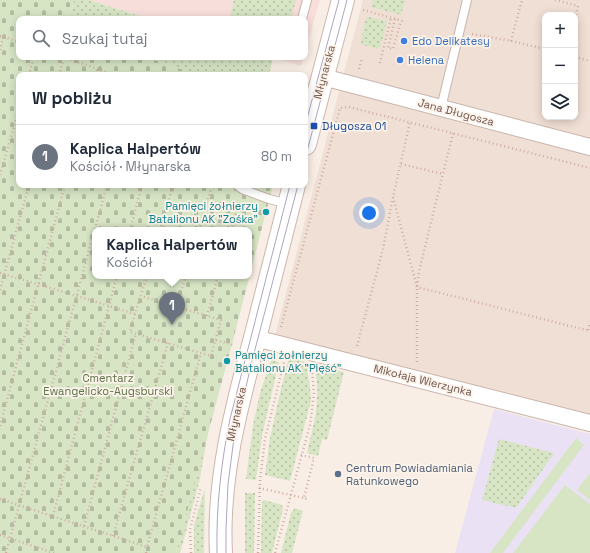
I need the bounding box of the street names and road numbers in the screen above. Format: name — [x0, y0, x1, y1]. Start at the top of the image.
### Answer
street label: Młynarska — [310, 43, 338, 101]
street label: Jana Długosza — [416, 95, 496, 129]
street label: Mikołaja Wierzynka — [372, 361, 474, 399]
street label: Młynarska — [223, 385, 249, 443]

